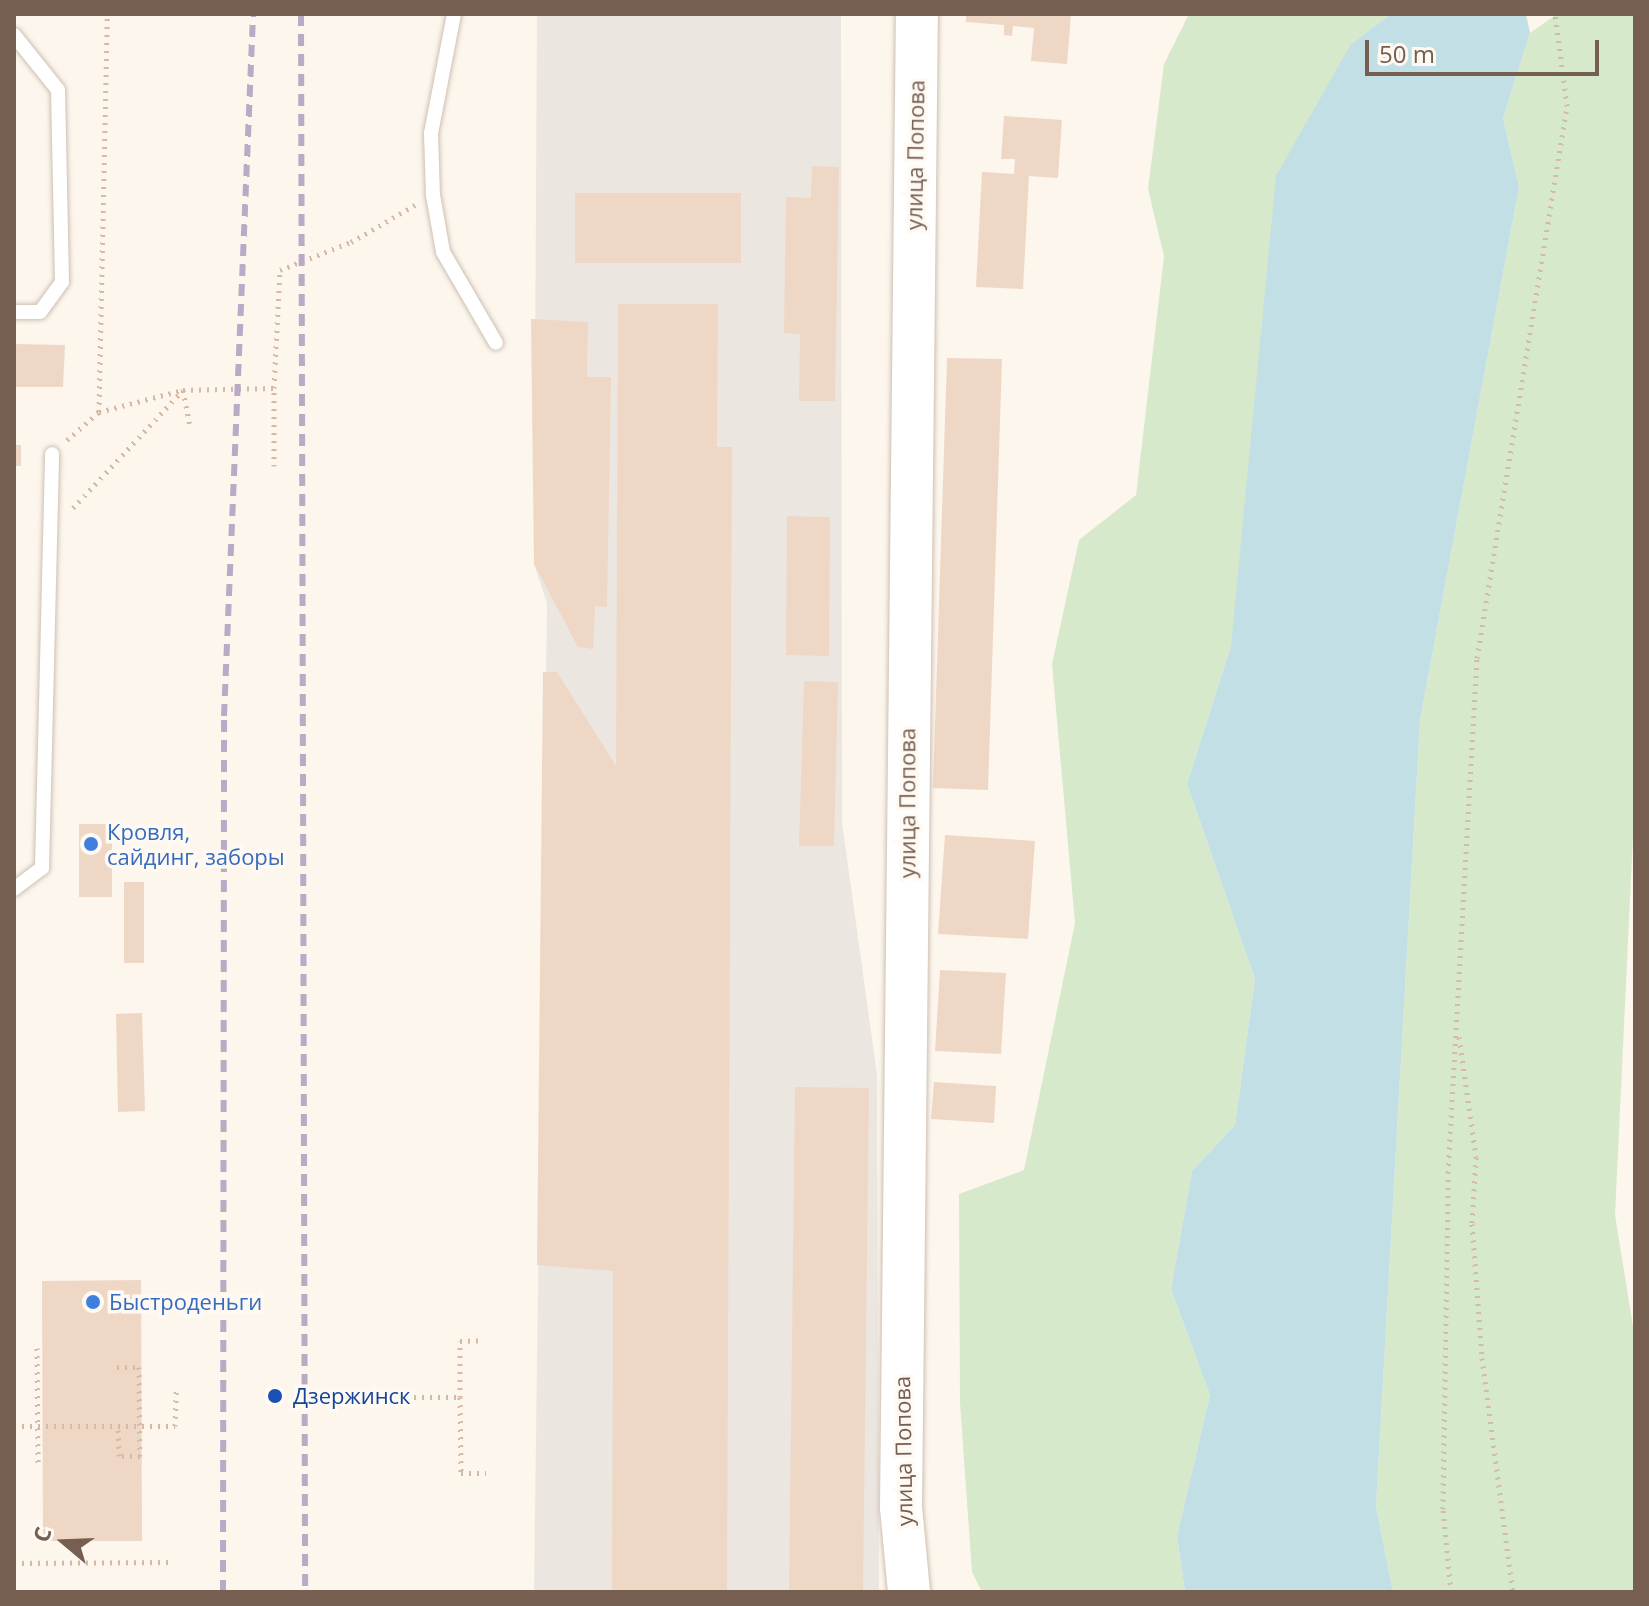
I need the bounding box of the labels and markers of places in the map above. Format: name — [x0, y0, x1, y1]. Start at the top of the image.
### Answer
place label: Кровля, сайдинг, заборы — [107, 818, 285, 870]
marker: Кровля, сайдинг, заборы — [82, 835, 100, 853]
place label: Быстроденьги — [109, 1289, 262, 1315]
marker: Быстроденьги — [84, 1293, 102, 1311]
place label: Дзержинск — [293, 1383, 410, 1409]
marker: Дзержинск — [264, 1385, 286, 1407]

